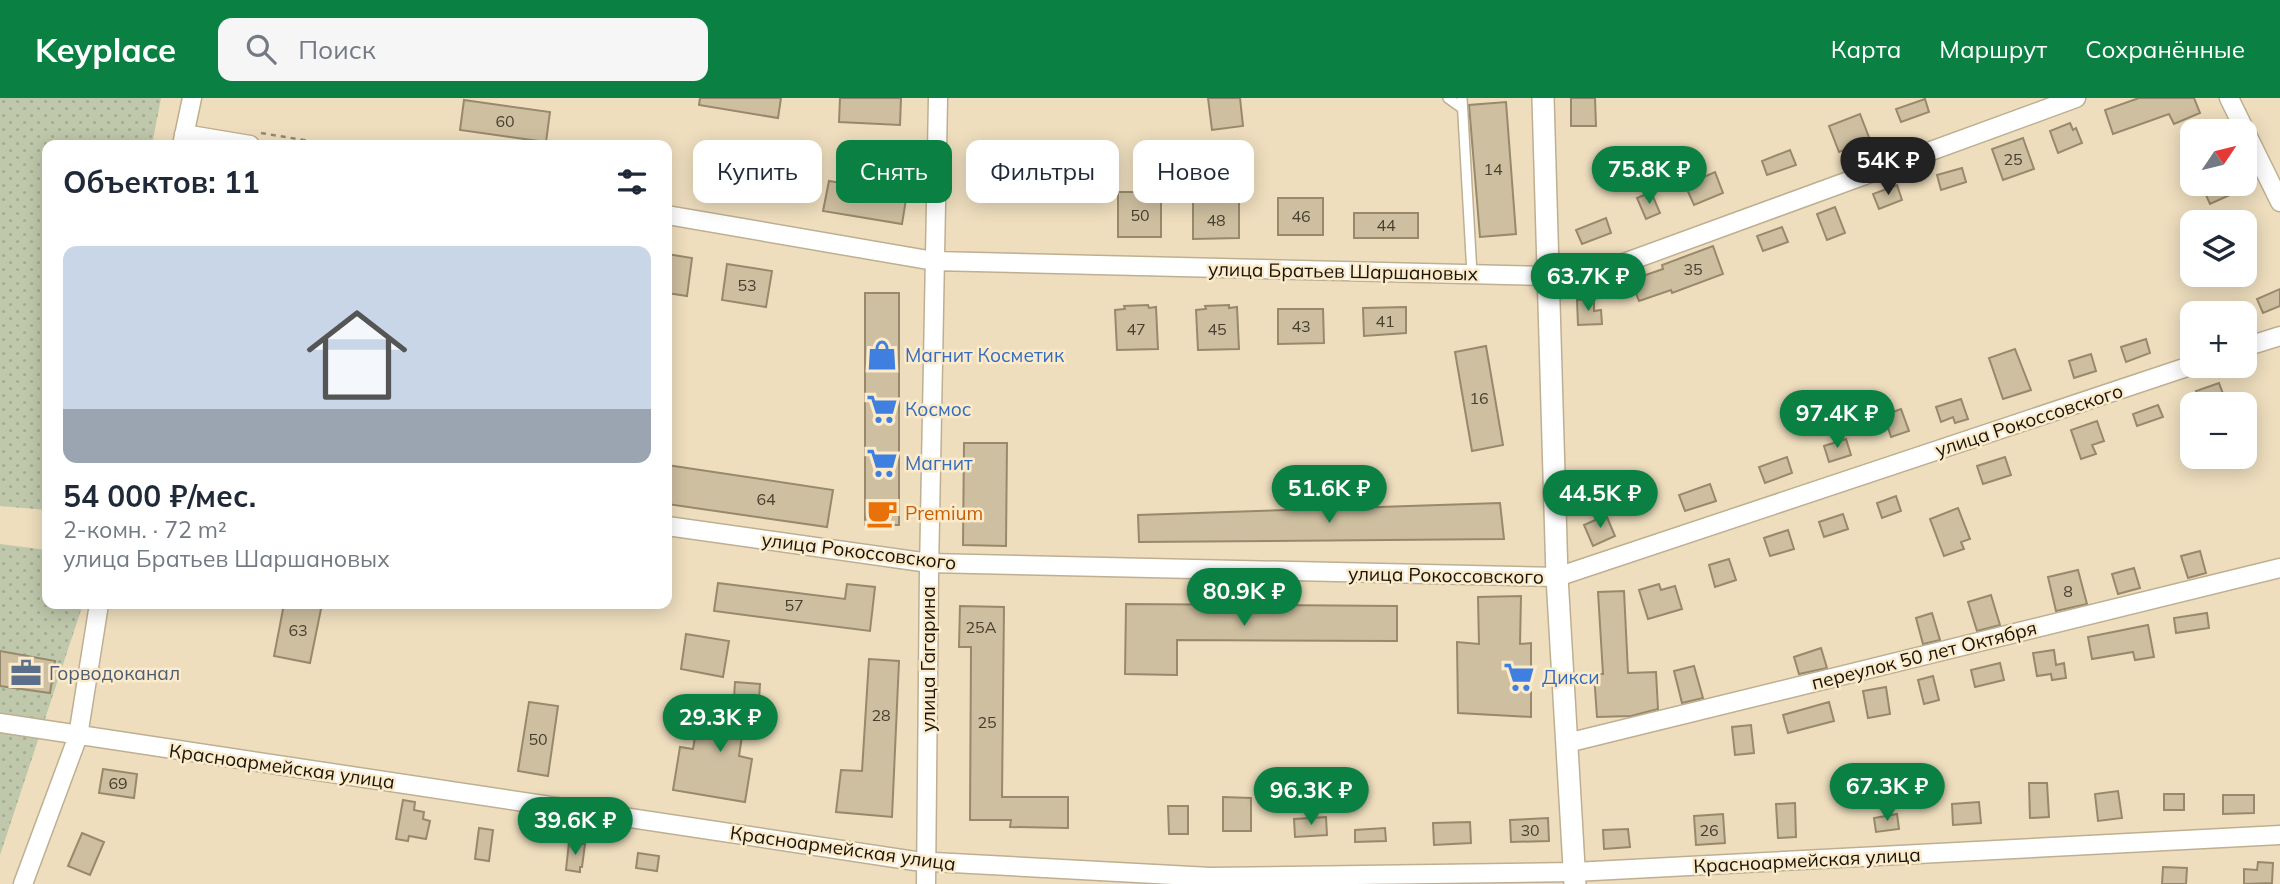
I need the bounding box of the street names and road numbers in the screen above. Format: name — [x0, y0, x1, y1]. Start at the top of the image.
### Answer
street label: улица Братьев Шаршановых — [1208, 257, 1479, 285]
street label: улица Рокоссовского — [1932, 378, 2126, 462]
street label: улица Рокоссовского — [760, 527, 958, 575]
street label: улица Рокоссовского — [1348, 561, 1544, 589]
street label: улица Гагарина — [916, 586, 940, 732]
street label: переулок 50 лет Октября — [1809, 615, 2039, 695]
street label: Красноармейская улица — [168, 738, 396, 794]
street label: Красноармейская улица — [729, 820, 957, 876]
street label: Красноармейская улица — [1693, 842, 1921, 878]

